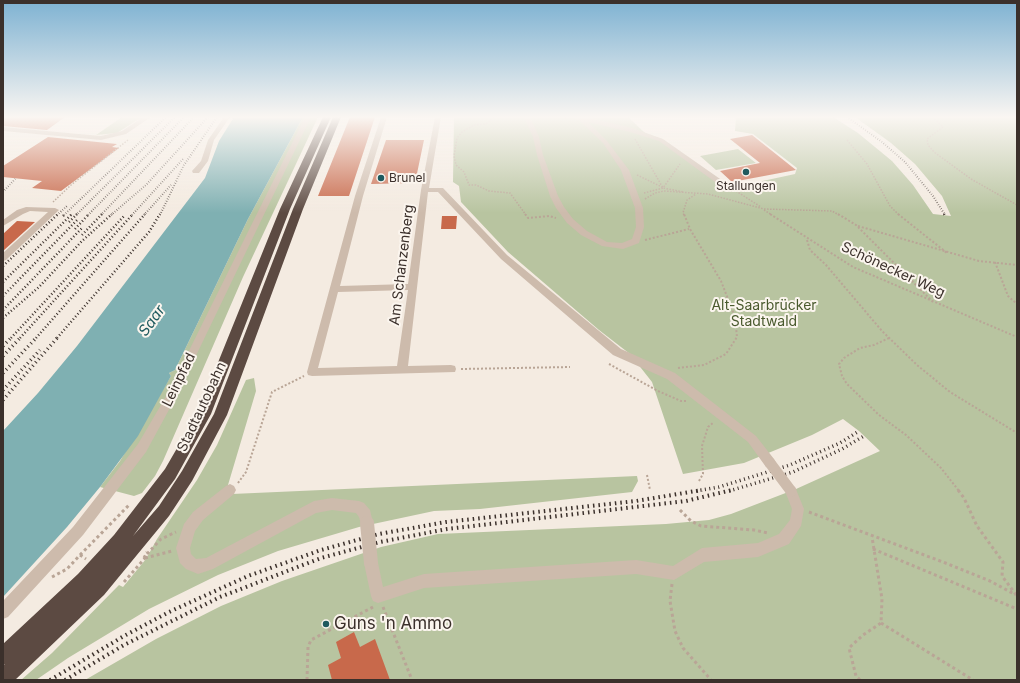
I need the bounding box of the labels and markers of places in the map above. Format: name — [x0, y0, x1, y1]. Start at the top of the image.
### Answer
marker: Stallungen — [741, 167, 751, 177]
place label: Brunel — [389, 171, 425, 185]
marker: Brunel — [376, 173, 386, 183]
place label: Stallungen — [716, 179, 776, 193]
place label: Guns 'n Ammo — [334, 614, 452, 634]
marker: Guns 'n Ammo — [321, 619, 331, 629]

